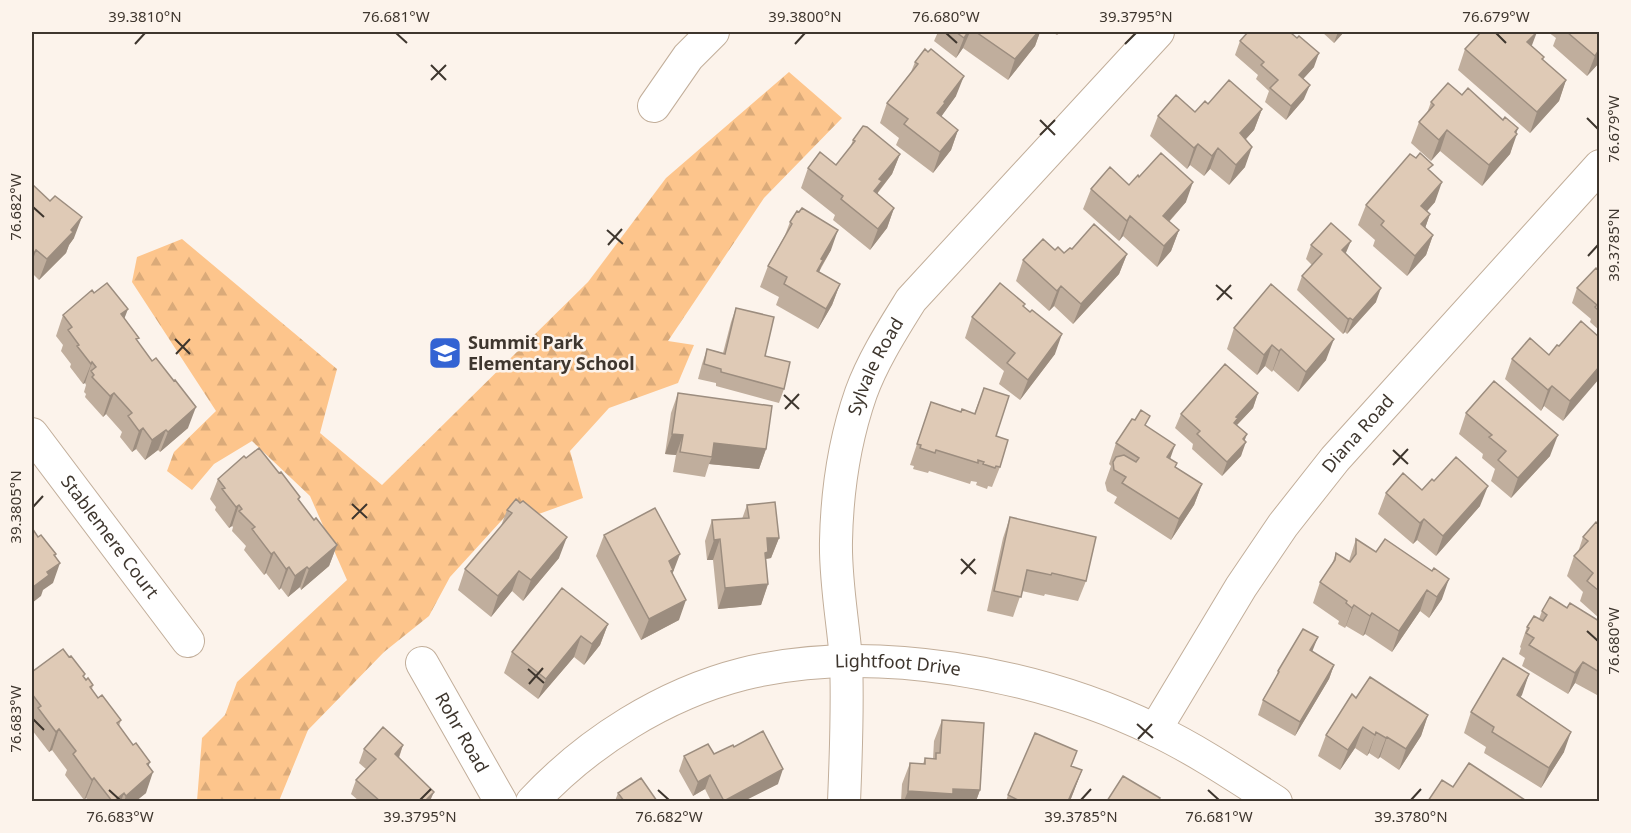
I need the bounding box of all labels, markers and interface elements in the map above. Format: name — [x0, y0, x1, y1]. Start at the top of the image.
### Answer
text: 39.3810°N — [108, 6, 182, 26]
text: 76.681°W — [362, 6, 430, 26]
text: 39.3800°N — [768, 6, 842, 26]
text: 76.680°W — [912, 6, 980, 26]
text: 39.3795°N — [1099, 6, 1173, 26]
text: 76.679°W — [1462, 6, 1530, 26]
text: 76.679°W — [1603, 95, 1623, 163]
text: 76.682°W — [5, 173, 25, 241]
text: 39.3785°N — [1603, 208, 1623, 282]
street label: Sylvale Road — [842, 313, 908, 418]
place label: Summit Park Elementary School — [468, 330, 635, 375]
school or university icon: Summit Park Elementary School — [427, 335, 463, 371]
street label: Diana Road — [1316, 389, 1399, 477]
text: 39.3805°N — [5, 470, 25, 544]
street label: Stablemere Court — [56, 470, 165, 603]
text: 76.680°W — [1603, 607, 1623, 675]
street label: Lightfoot Drive — [834, 648, 963, 681]
text: 76.683°W — [5, 685, 25, 753]
street label: Rohr Road — [430, 688, 495, 777]
text: 76.683°W — [86, 806, 154, 826]
text: 39.3795°N — [383, 806, 457, 826]
text: 76.682°W — [635, 806, 703, 826]
text: 39.3785°N — [1044, 806, 1118, 826]
text: 76.681°W — [1185, 806, 1253, 826]
text: 39.3780°N — [1374, 806, 1448, 826]

